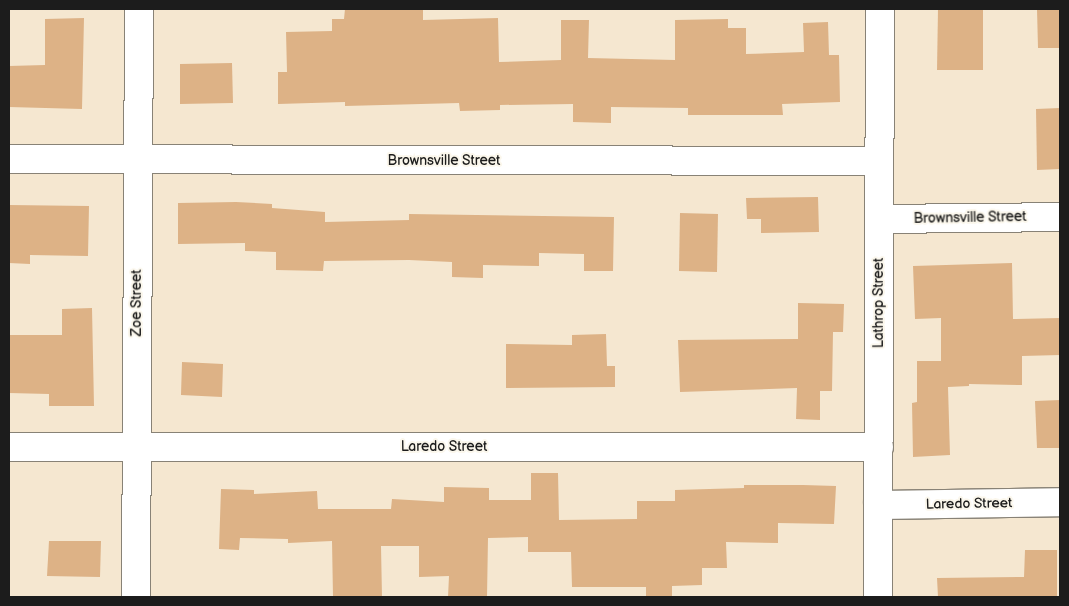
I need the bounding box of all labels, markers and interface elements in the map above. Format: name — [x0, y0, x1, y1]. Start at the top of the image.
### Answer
street label: Brownsville Street — [387, 153, 501, 169]
street label: Brownsville Street — [913, 209, 1027, 227]
street label: Lathrop Street — [871, 258, 887, 348]
street label: Zoe Street — [129, 269, 145, 337]
street label: Laredo Street — [401, 439, 487, 455]
street label: Laredo Street — [925, 495, 1013, 513]

